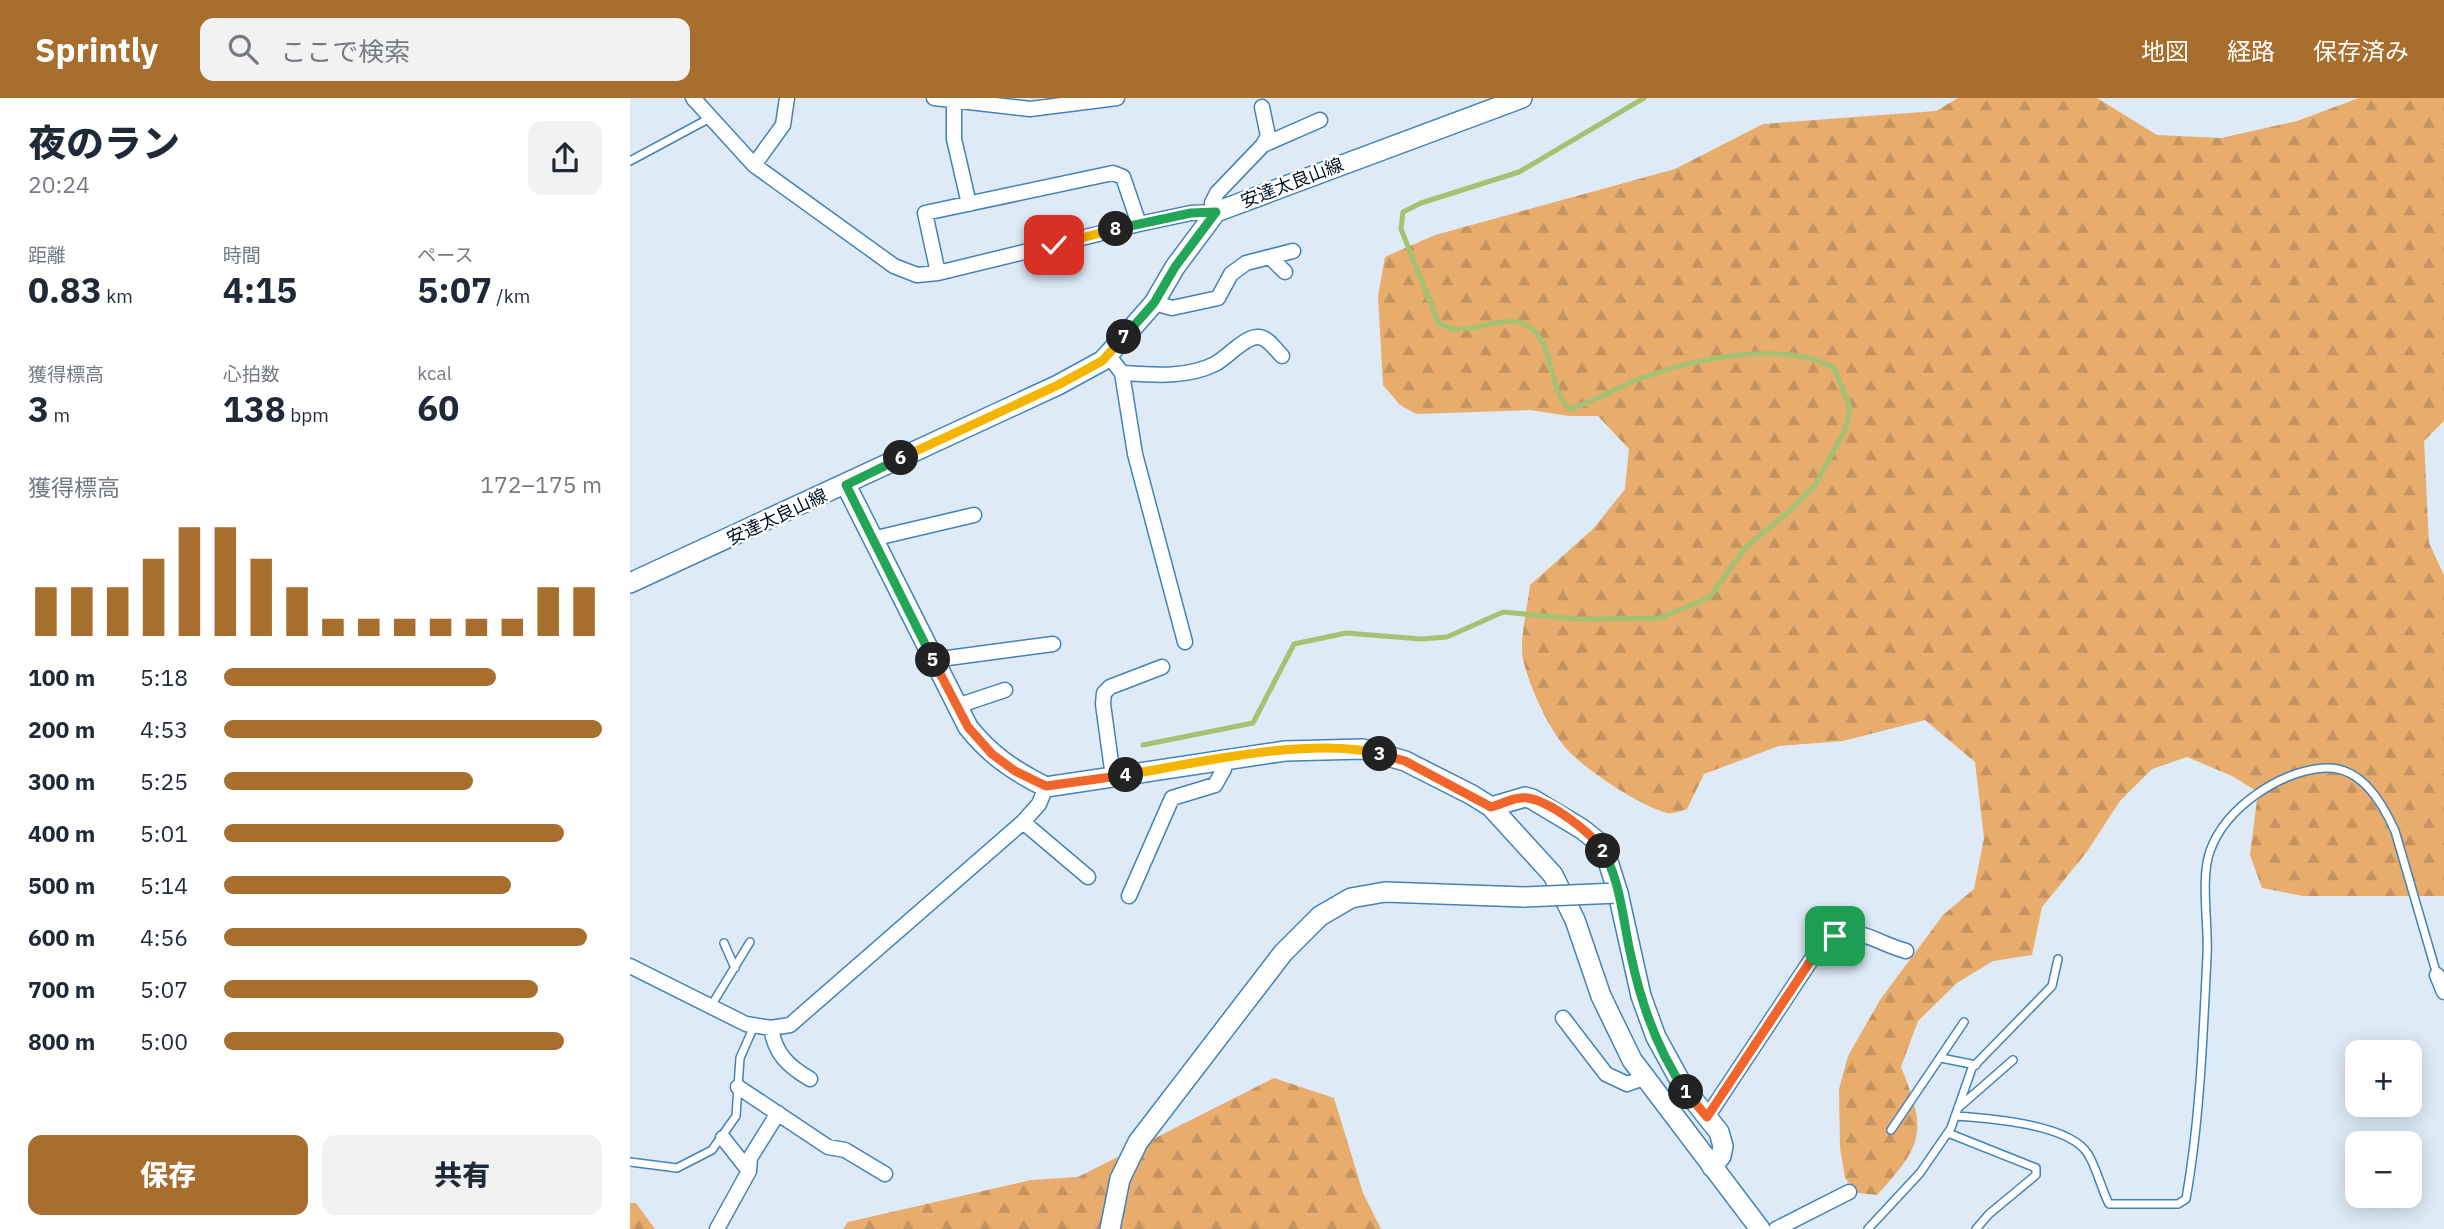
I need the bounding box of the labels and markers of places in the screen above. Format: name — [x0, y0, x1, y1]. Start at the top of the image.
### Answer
pin: 8 — [1098, 212, 1134, 246]
pin — [1024, 215, 1084, 275]
pin: 7 — [1106, 320, 1142, 354]
pin: 6 — [884, 440, 918, 476]
pin: 5 — [916, 642, 950, 678]
pin: 3 — [1362, 736, 1398, 772]
pin: 4 — [1108, 758, 1144, 792]
pin: 2 — [1586, 834, 1620, 868]
pin — [1805, 906, 1865, 966]
pin: 1 — [1668, 1074, 1704, 1110]

